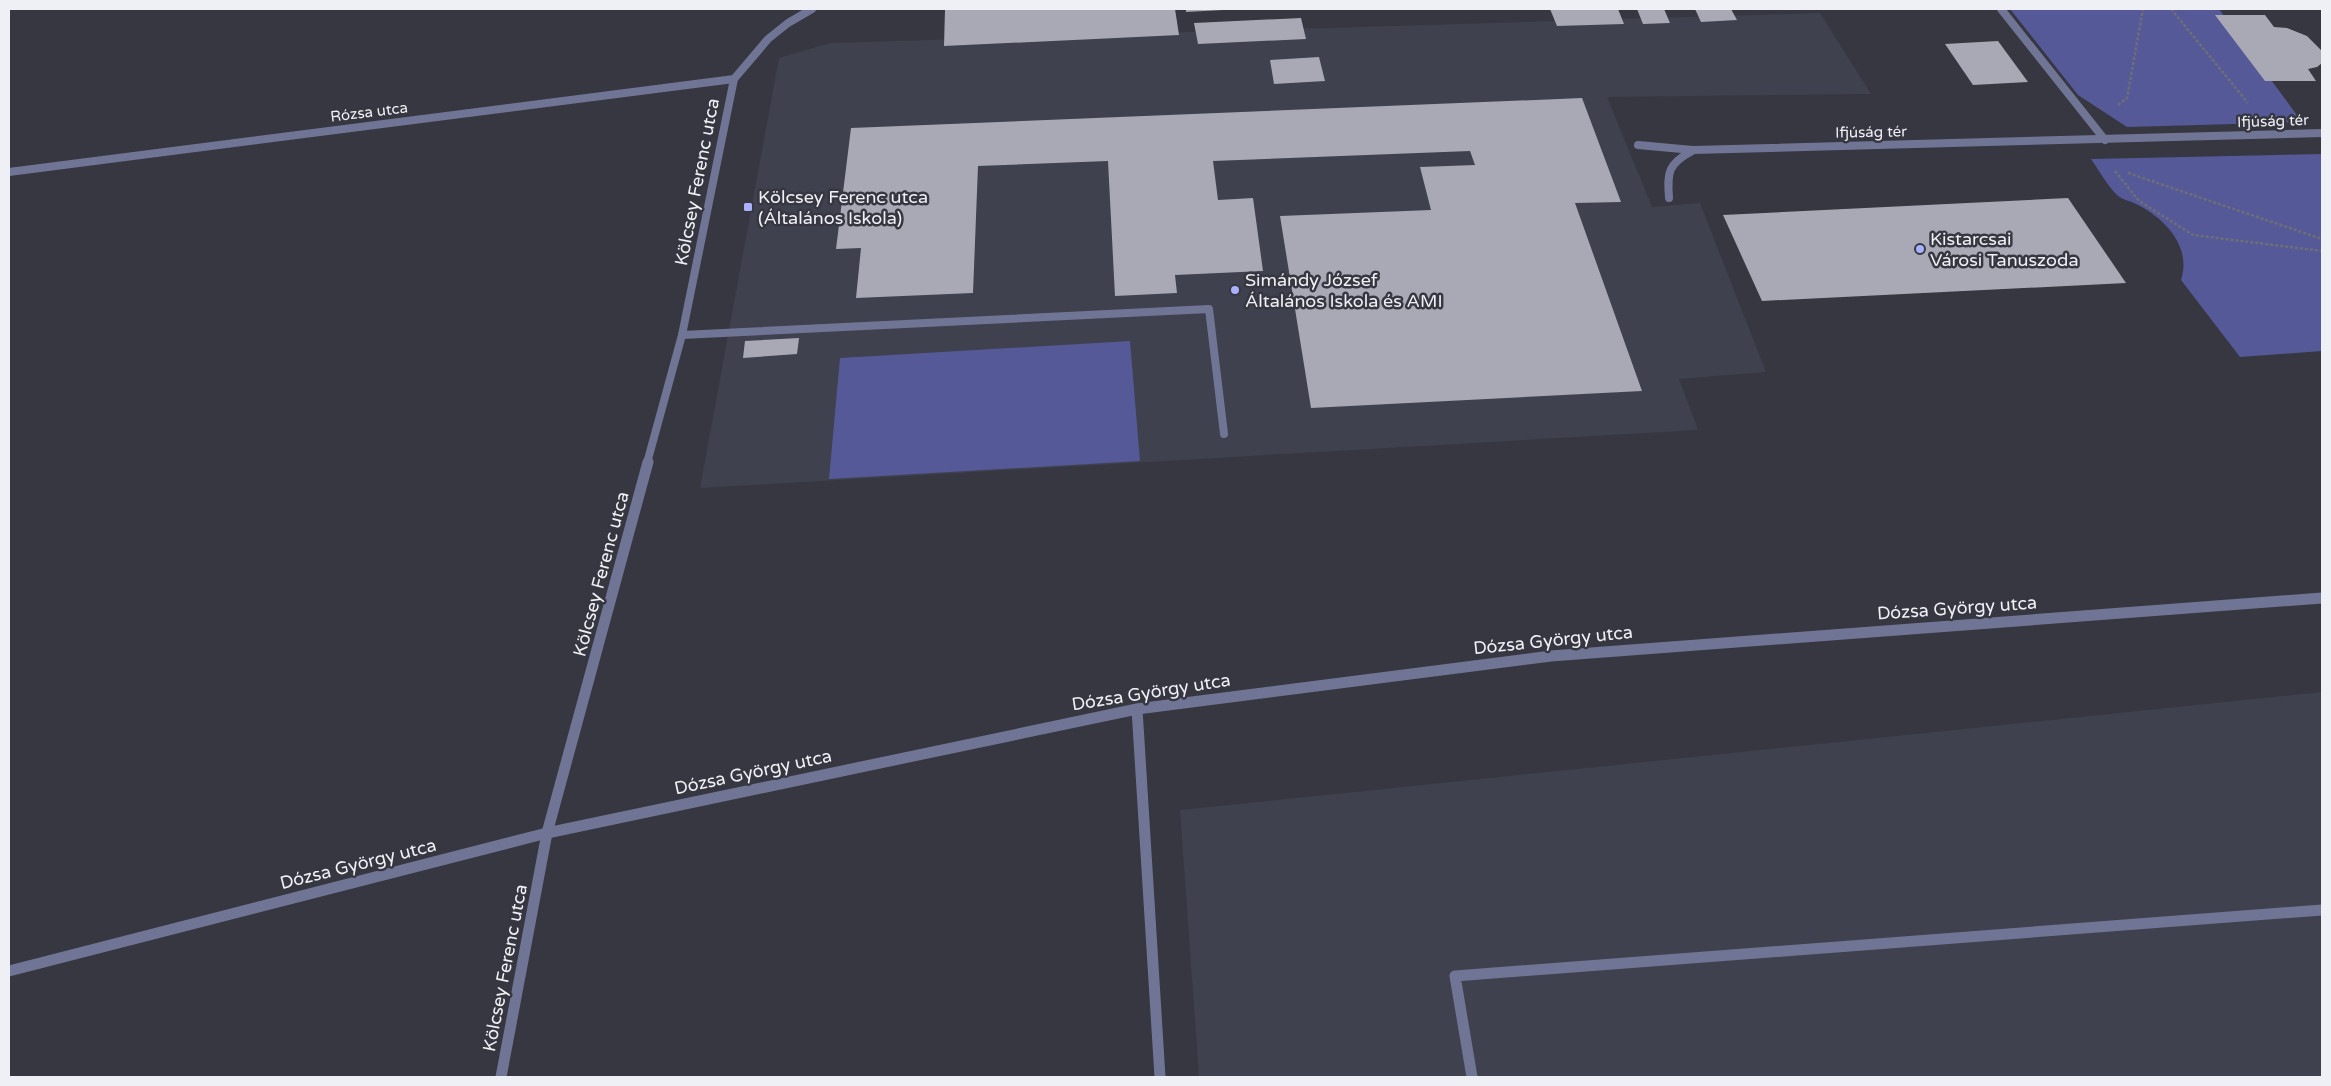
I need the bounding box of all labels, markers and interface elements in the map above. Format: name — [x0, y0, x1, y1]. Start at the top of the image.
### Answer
street label: Kölcsey Ferenc utca — [670, 96, 724, 268]
street label: Rózsa utca — [329, 98, 409, 126]
street label: Ifjúság tér — [2237, 111, 2309, 131]
street label: Ifjúság tér — [1835, 122, 1907, 142]
place label: Kölcsey Ferenc utca (Általános Iskola) — [758, 186, 928, 229]
marker: Kölcsey Ferenc utca (Általános Iskola) — [742, 201, 754, 213]
place label: Kistarcsai Városi Tanuszoda — [1930, 228, 2079, 271]
marker: Kistarcsai Városi Tanuszoda — [1914, 243, 1926, 255]
place label: Simándy József Általános Iskola és AMI — [1245, 269, 1443, 312]
marker: Simándy József Általános Iskola és AMI — [1229, 284, 1241, 296]
street label: Kölcsey Ferenc utca — [568, 489, 634, 659]
street label: Dózsa György utca — [1876, 591, 2038, 625]
street label: Dózsa György utca — [1472, 621, 1634, 659]
street label: Dózsa György utca — [1070, 669, 1232, 715]
street label: Dózsa György utca — [672, 745, 834, 799]
street label: Dózsa György utca — [278, 834, 438, 894]
street label: Kölcsey Ferenc utca — [478, 882, 532, 1054]

